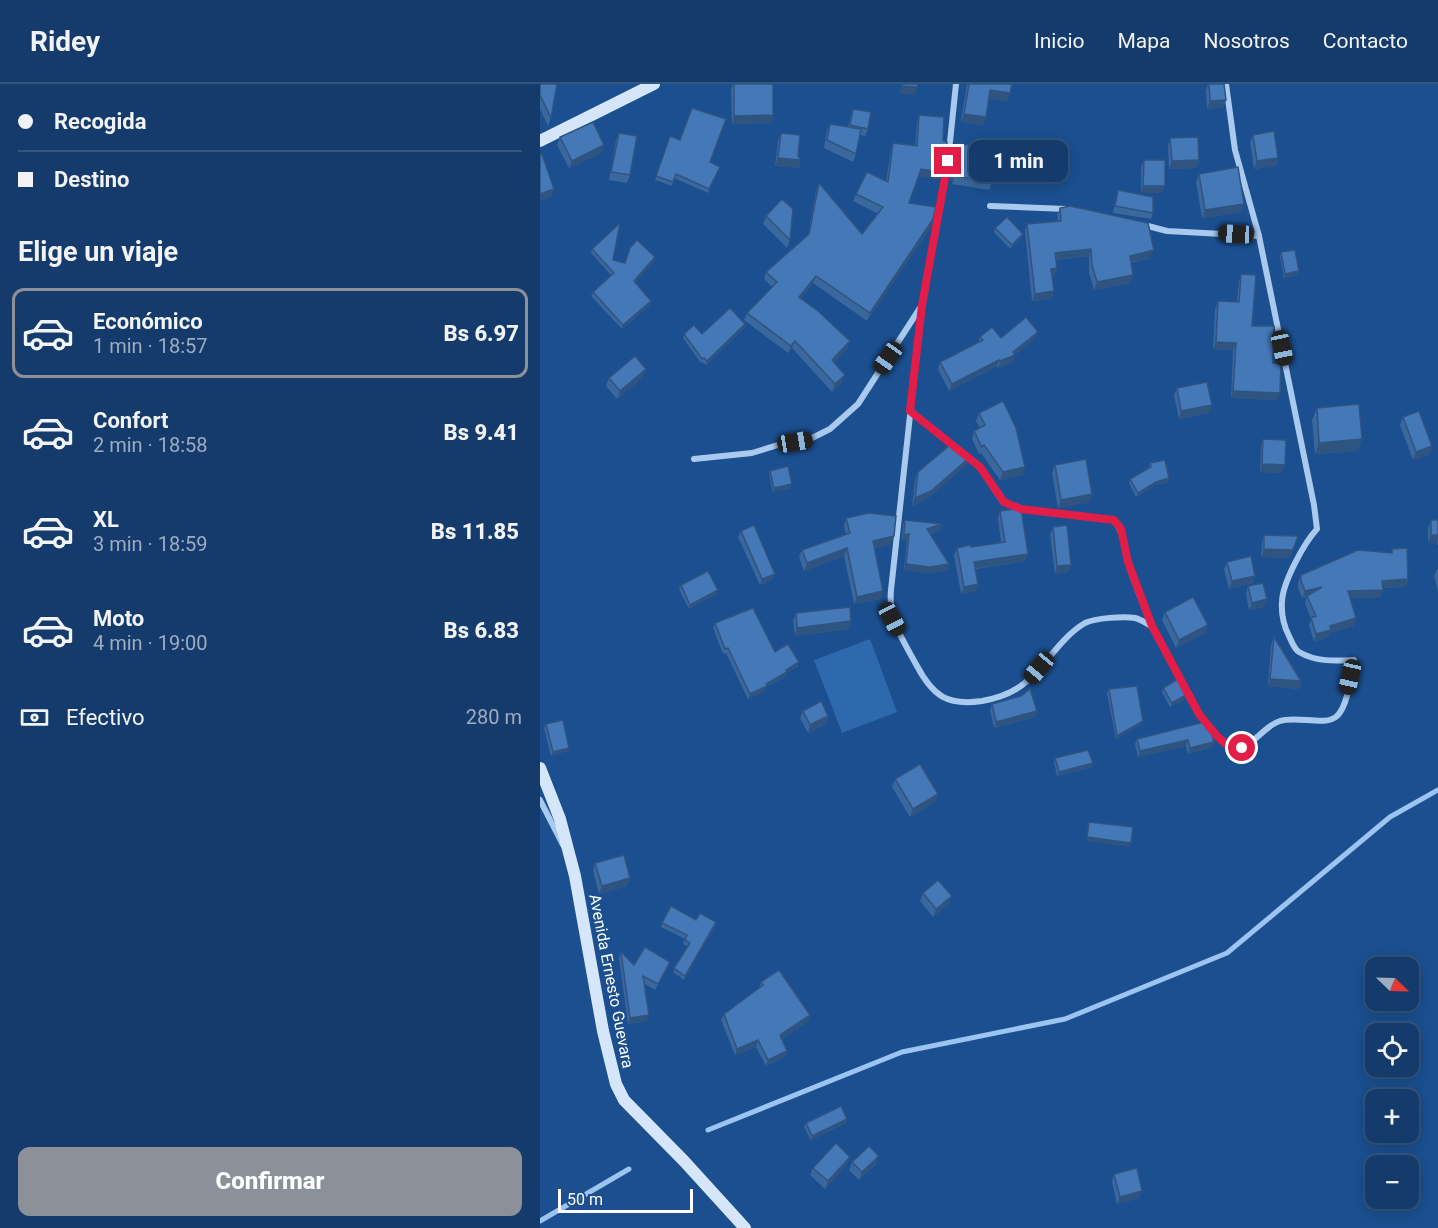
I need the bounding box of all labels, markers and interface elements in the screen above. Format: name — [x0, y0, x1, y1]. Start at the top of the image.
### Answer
text: Ridey — [30, 25, 100, 58]
text: Inicio — [1034, 29, 1084, 53]
text: Mapa — [1117, 29, 1170, 53]
text: Nosotros — [1203, 29, 1290, 53]
text: Contacto — [1323, 29, 1408, 53]
text: Recogida — [54, 109, 146, 134]
callout: 1 min — [969, 140, 1068, 182]
route end — [934, 147, 961, 174]
text: 1 min — [993, 149, 1044, 173]
text: Destino — [54, 167, 130, 192]
car — [1218, 224, 1254, 244]
text: Elige un viaje — [18, 236, 178, 268]
icon: car — [21, 306, 75, 360]
text: Económico — [93, 309, 203, 334]
text: Bs 6.97 — [444, 321, 519, 346]
car — [1269, 329, 1295, 367]
text: 1 min · 18:57 — [93, 334, 208, 358]
car — [870, 338, 906, 378]
icon: car — [21, 405, 75, 459]
text: Confort — [93, 408, 168, 433]
text: Bs 9.41 — [444, 420, 519, 445]
car — [776, 430, 814, 454]
text: 2 min · 18:58 — [93, 433, 208, 457]
icon: car — [21, 504, 75, 558]
text: XL — [93, 507, 119, 532]
text: Bs 11.85 — [431, 519, 519, 544]
text: 3 min · 18:59 — [93, 532, 208, 556]
car — [876, 599, 908, 639]
icon: car — [21, 603, 75, 657]
text: Moto — [93, 606, 144, 631]
text: Bs 6.83 — [444, 618, 519, 643]
text: 4 min · 19:00 — [93, 631, 208, 655]
car — [1021, 648, 1057, 688]
car — [1337, 657, 1363, 697]
icon: cash — [18, 701, 51, 734]
text: Efectivo — [66, 705, 144, 730]
text: 280 m — [466, 705, 522, 729]
route start — [1228, 734, 1255, 761]
street label: Avenida Ernesto Guevara — [585, 892, 638, 1070]
north arrow — [1365, 957, 1419, 1011]
map controls — [1365, 957, 1419, 1209]
button: locate — [1365, 1023, 1419, 1077]
button: + — [1365, 1089, 1419, 1143]
button: Confirmar — [18, 1147, 522, 1216]
button: − — [1365, 1155, 1419, 1209]
scale bar — [558, 1186, 693, 1214]
text: 50 m — [567, 1190, 603, 1209]

